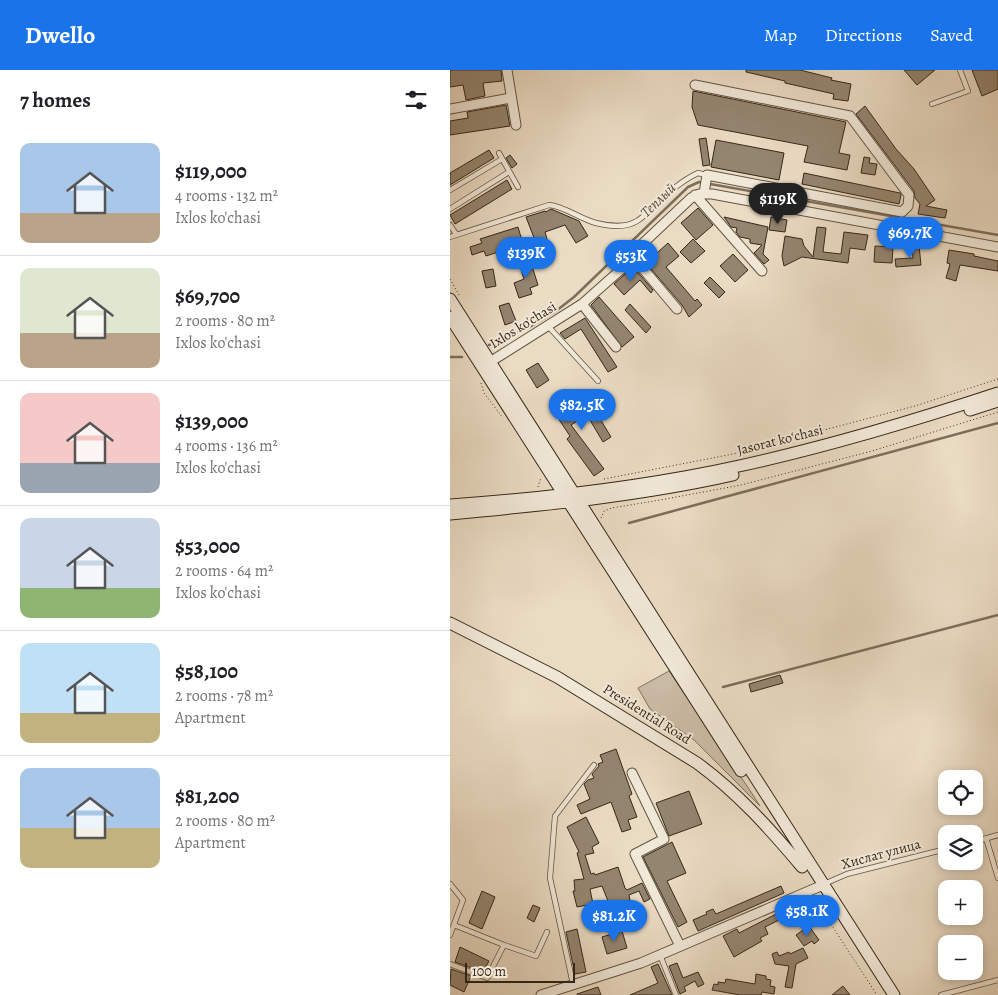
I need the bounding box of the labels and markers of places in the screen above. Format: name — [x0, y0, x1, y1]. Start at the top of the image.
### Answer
pin: $119K — [743, 182, 813, 225]
pin: $69.7K — [869, 216, 951, 259]
pin: $139K — [491, 236, 561, 279]
pin: $53K — [601, 240, 661, 282]
pin: $82.5K — [541, 388, 623, 431]
pin: $58.1K — [766, 894, 848, 937]
pin: $81.2K — [573, 900, 655, 942]

